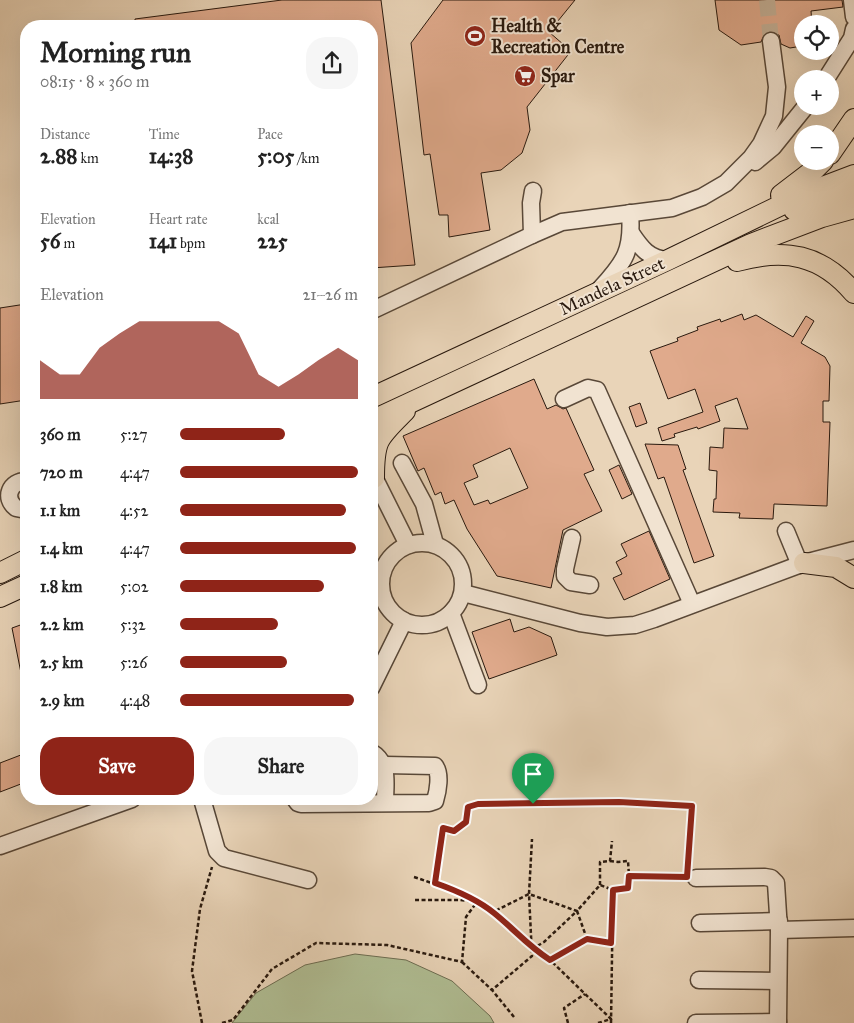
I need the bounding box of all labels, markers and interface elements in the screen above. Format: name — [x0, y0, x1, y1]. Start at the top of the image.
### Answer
place label: Health & Recreation Centre — [491, 15, 625, 58]
map controls — [794, 15, 839, 170]
button: locate — [794, 15, 839, 60]
sports icon: Health & Recreation Centre — [463, 24, 487, 48]
text: Morning run — [40, 35, 191, 70]
button: share — [306, 37, 358, 89]
supermarket icon: Spar — [513, 64, 537, 88]
place label: Spar — [541, 65, 576, 88]
button: + — [794, 70, 839, 115]
text: 08:15 · 8 × 360 m — [40, 72, 149, 91]
button: − — [794, 125, 839, 170]
text: Distance — [40, 126, 90, 143]
text: Time — [149, 126, 180, 143]
text: Pace — [257, 126, 283, 143]
text: 2.88 — [40, 143, 77, 169]
text: 14:38 — [149, 143, 194, 169]
text: 5:05 — [257, 143, 294, 169]
text: km — [77, 150, 99, 167]
text: /km — [294, 150, 319, 167]
text: Elevation — [40, 211, 96, 228]
text: Heart rate — [149, 211, 208, 228]
text: kcal — [257, 211, 279, 228]
text: 56 — [40, 228, 61, 254]
text: 141 — [149, 228, 177, 254]
text: 225 — [257, 228, 288, 254]
text: m — [61, 235, 75, 252]
text: bpm — [177, 235, 205, 252]
street label: Mandela Street — [556, 252, 669, 320]
text: Elevation — [40, 285, 104, 304]
text: 21–26 m — [302, 285, 358, 304]
text: 360 m — [40, 425, 81, 444]
text: 5:27 — [120, 425, 147, 444]
text: 720 m — [40, 463, 83, 482]
text: 4:47 — [120, 463, 150, 482]
text: 1.1 km — [40, 501, 80, 520]
text: 4:52 — [120, 501, 148, 520]
text: 1.4 km — [40, 539, 83, 558]
text: 4:47 — [120, 539, 150, 558]
text: 1.8 km — [40, 577, 82, 596]
text: 5:02 — [120, 577, 149, 596]
text: 2.2 km — [40, 615, 84, 634]
text: 5:32 — [120, 615, 146, 634]
text: 2.5 km — [40, 653, 83, 672]
text: 5:26 — [120, 653, 148, 672]
text: 2.9 km — [40, 691, 84, 710]
text: 4:48 — [120, 691, 150, 710]
button: Save — [40, 737, 194, 795]
button: Share — [204, 737, 358, 795]
pin — [512, 753, 554, 804]
icon: arrive — [519, 760, 547, 788]

